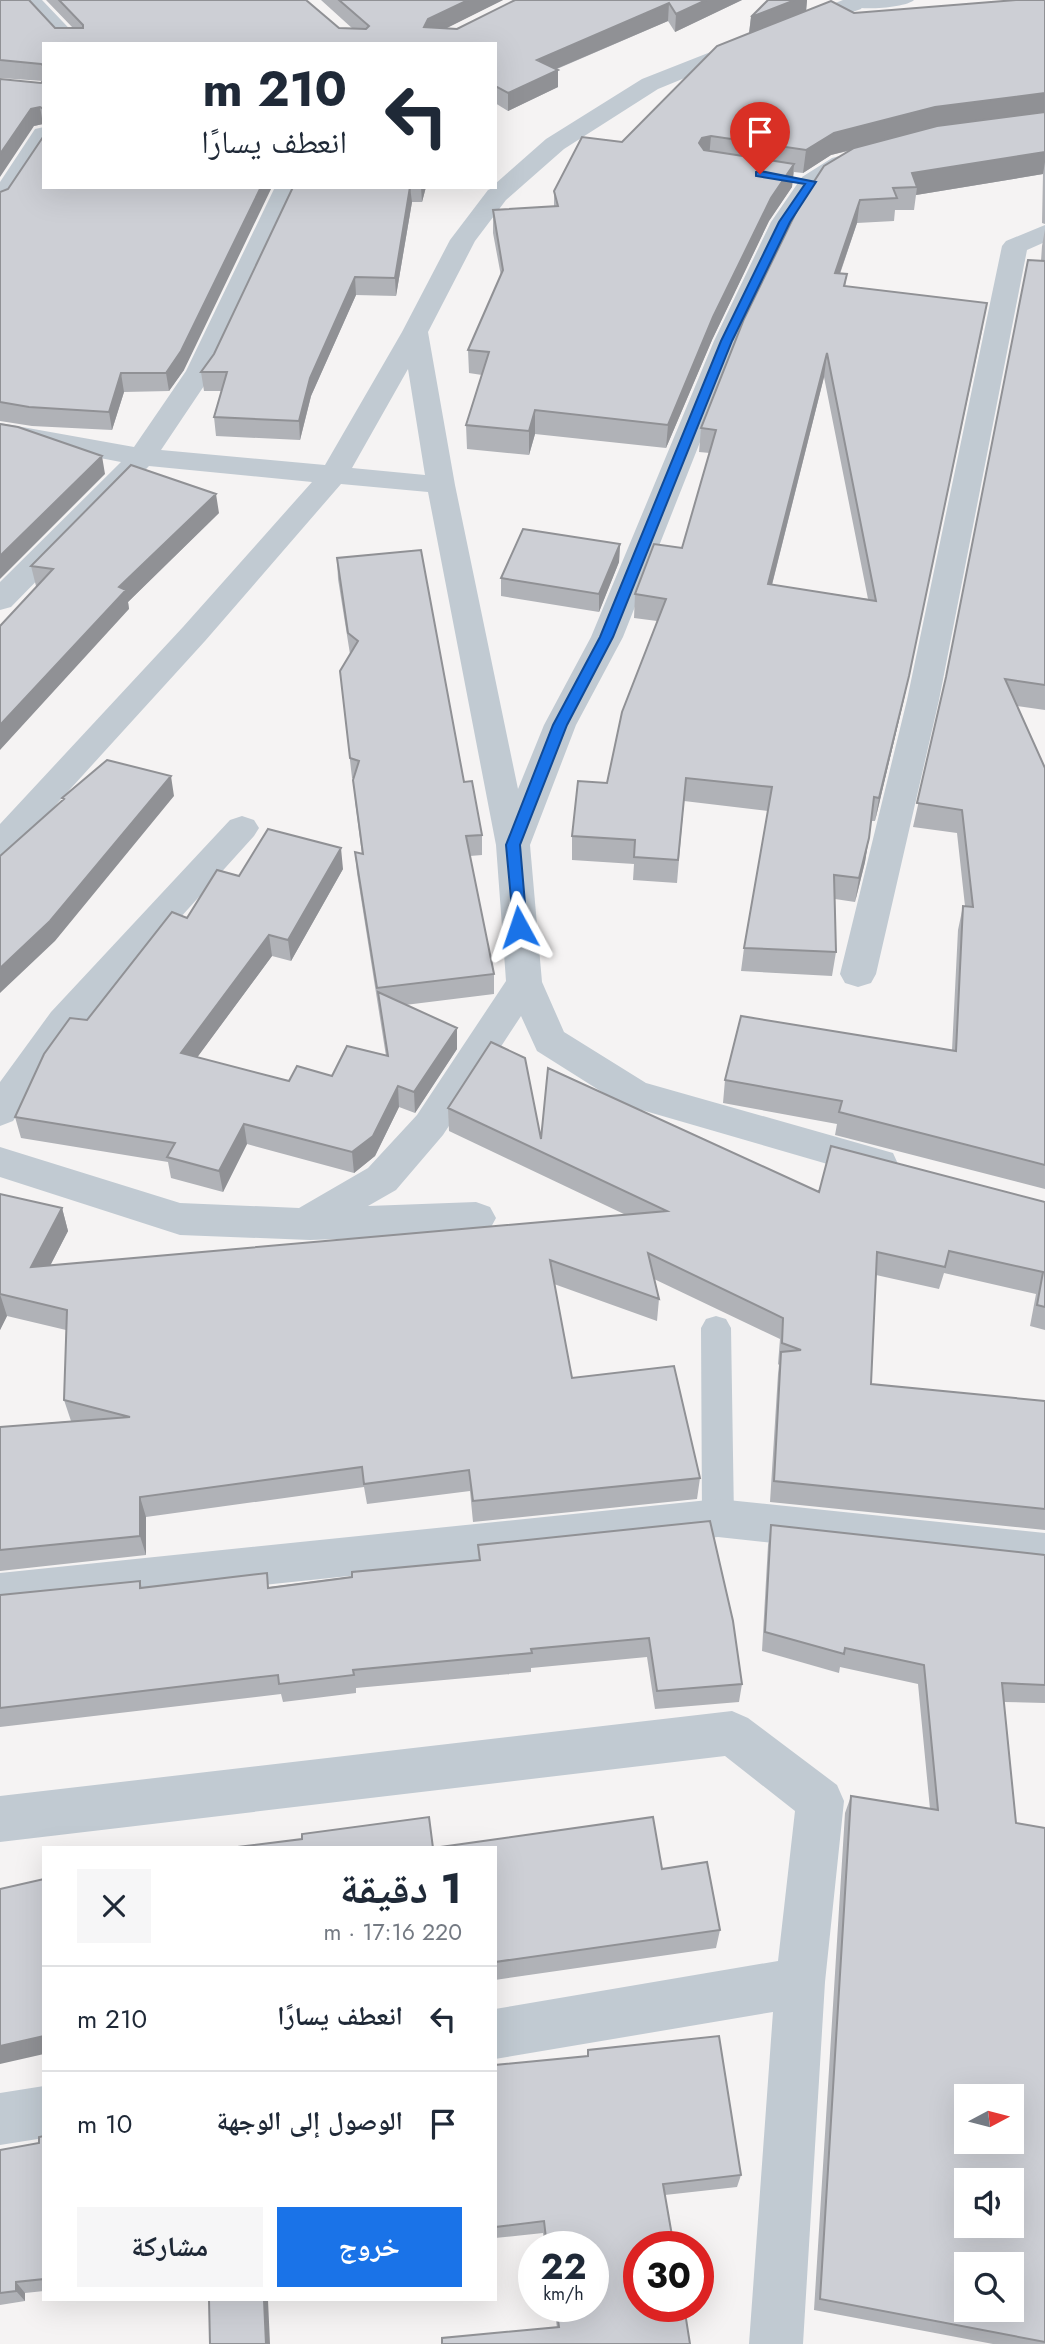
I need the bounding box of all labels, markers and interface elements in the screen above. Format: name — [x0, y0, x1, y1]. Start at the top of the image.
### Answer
text: 210 m — [203, 54, 347, 124]
icon: left — [371, 70, 462, 161]
pin — [730, 102, 790, 174]
icon: arrive — [741, 113, 779, 151]
text: انعطف يسارًا — [201, 119, 347, 165]
position arrow — [482, 890, 556, 964]
text: 1 دقيقة — [340, 1858, 462, 1919]
button: close — [77, 1869, 151, 1943]
text: 220 m · 17:16 — [324, 1915, 462, 1949]
text: انعطف يسارًا — [277, 1997, 403, 2035]
text: 210 m — [77, 2000, 147, 2038]
icon: left — [424, 2000, 462, 2038]
north arrow — [954, 2084, 1024, 2154]
map controls — [954, 2084, 1024, 2322]
text: الوصول إلى الوجهة — [216, 2102, 403, 2140]
text: 10 m — [77, 2105, 132, 2143]
icon: arrive — [424, 2105, 462, 2143]
button: sound — [954, 2168, 1024, 2238]
button: مشاركة — [77, 2207, 263, 2287]
button: خروج — [277, 2207, 462, 2287]
speed limit sign: 30 — [623, 2231, 714, 2322]
text: 22 — [541, 2242, 586, 2292]
button: search — [954, 2252, 1024, 2322]
text: km/h — [543, 2281, 584, 2307]

